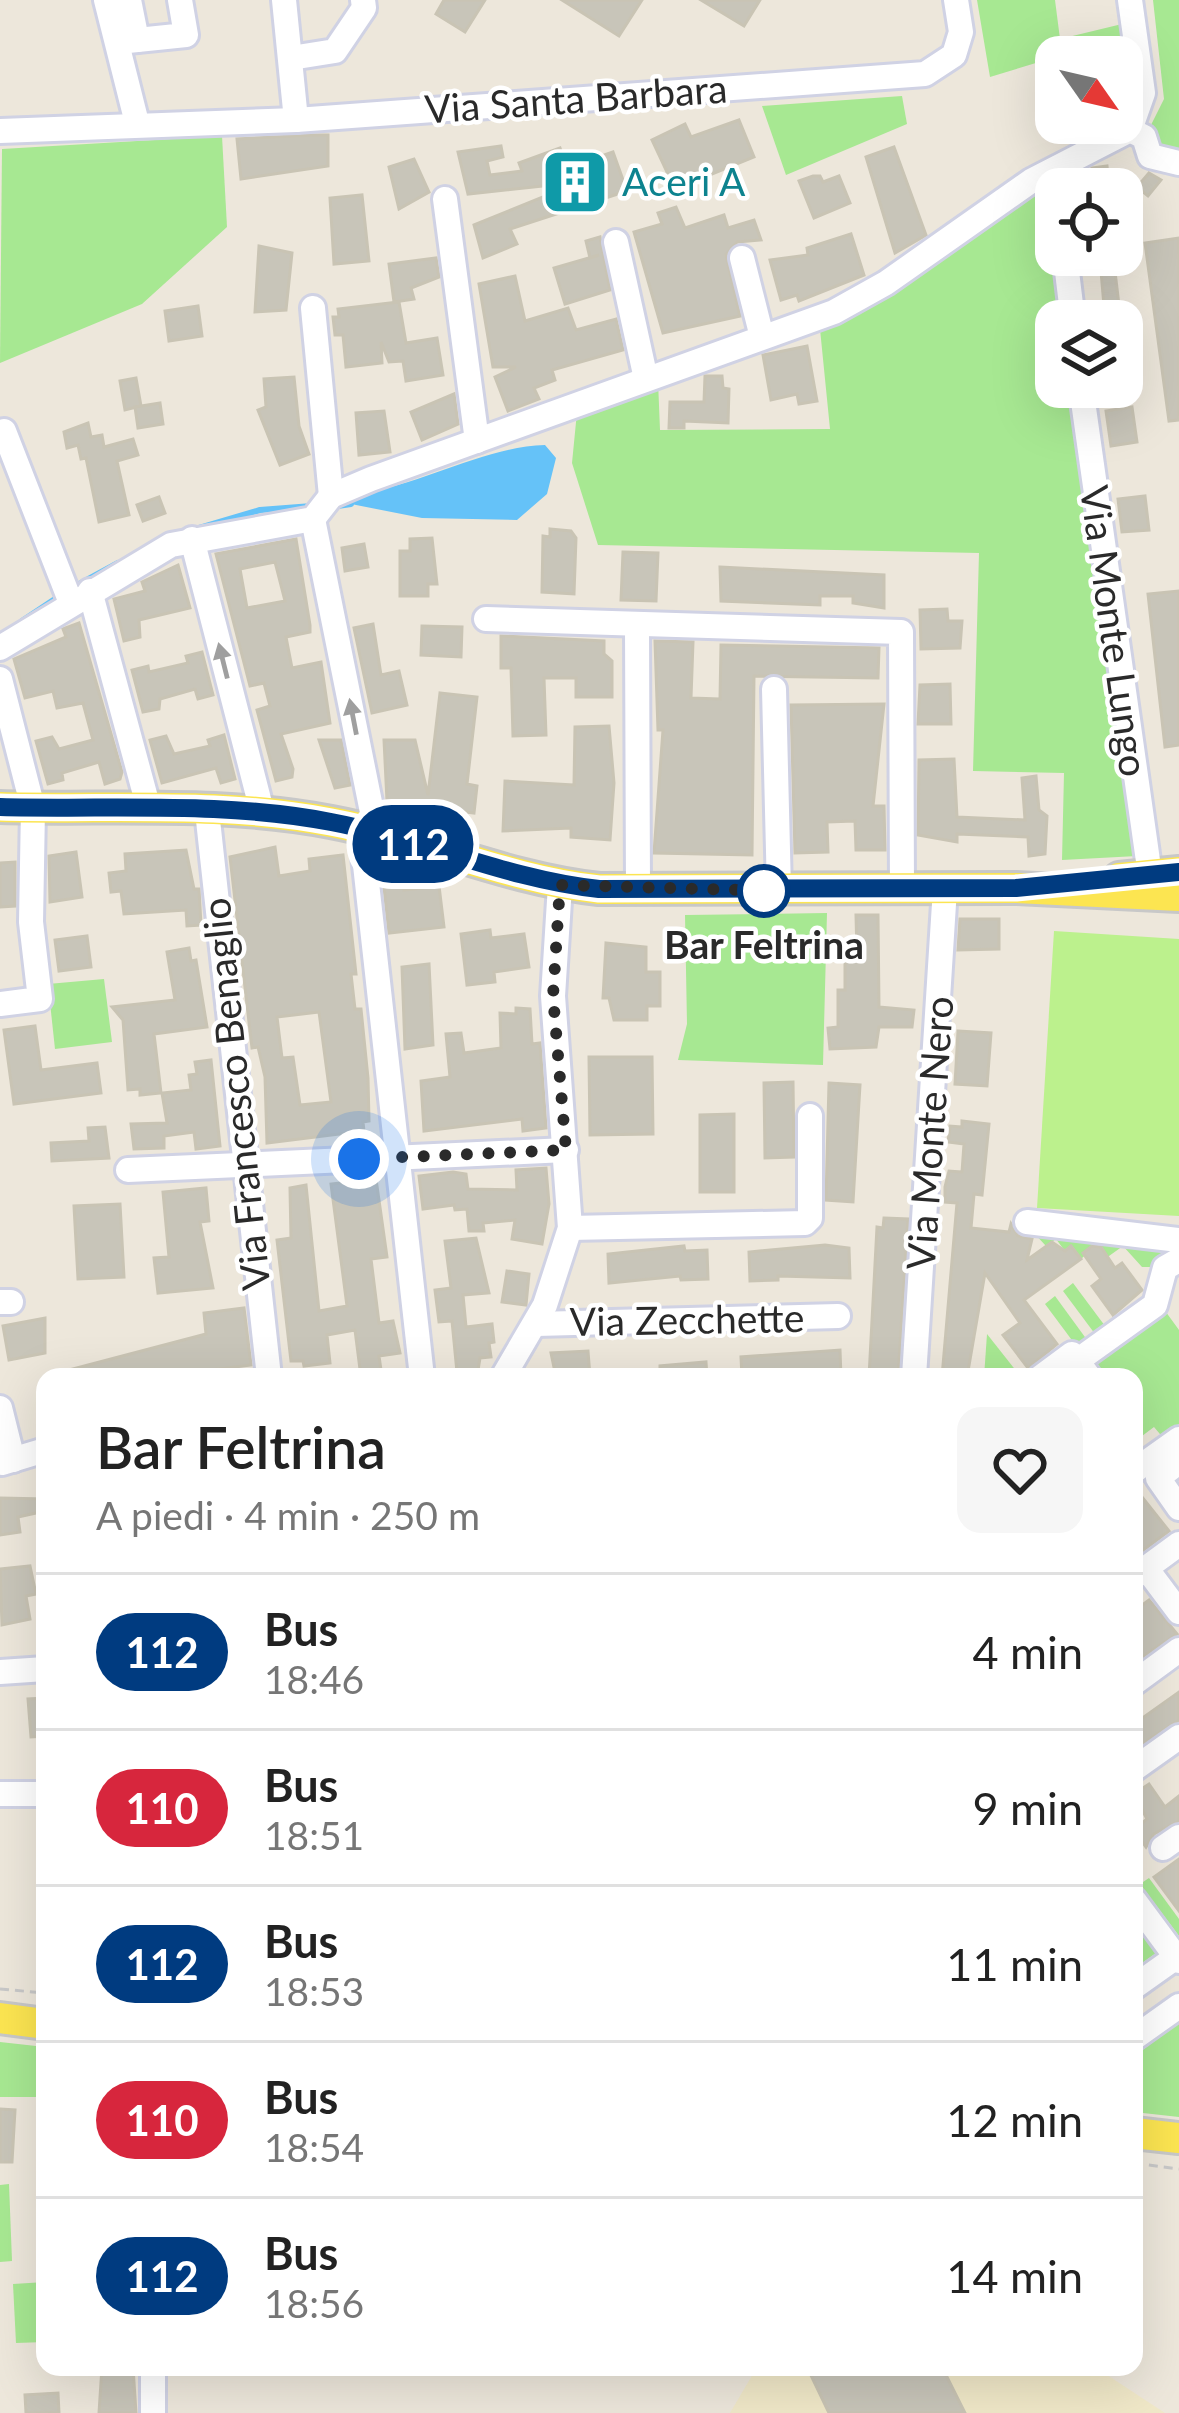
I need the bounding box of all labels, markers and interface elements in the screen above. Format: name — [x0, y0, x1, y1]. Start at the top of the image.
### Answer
north arrow — [1035, 36, 1143, 144]
map controls — [1035, 36, 1143, 408]
street label: Via Santa Barbara — [423, 64, 729, 132]
building icon: Aceri A — [540, 147, 610, 217]
place label: Aceri A — [622, 158, 746, 204]
button: locate — [1035, 168, 1143, 276]
button: layers — [1035, 300, 1143, 408]
street label: Via Monte Lungo — [1072, 482, 1158, 779]
one-way arrow — [213, 642, 232, 679]
one-way arrow — [343, 698, 362, 736]
line badge: 112 — [344, 805, 482, 883]
text: 112 — [376, 819, 450, 869]
marker: Bar Feltrina — [739, 866, 789, 916]
street label: Via Francesco Benaglio — [192, 896, 278, 1293]
place label: Bar Feltrina — [664, 921, 864, 967]
street label: Via Monte Nero — [896, 995, 962, 1271]
your location — [329, 1129, 389, 1189]
street label: Via Zecchette — [569, 1294, 805, 1344]
button: heart — [957, 1407, 1083, 1533]
text: Bar Feltrina — [96, 1413, 386, 1481]
text: A piedi · 4 min · 250 m — [96, 1492, 480, 1538]
text: Bus — [264, 1602, 338, 1656]
text: 4 min — [972, 1625, 1083, 1679]
text: 112 — [125, 1627, 199, 1677]
text: 18:46 — [264, 1656, 364, 1702]
text: Bus — [264, 1758, 338, 1812]
text: 9 min — [972, 1781, 1083, 1835]
text: 110 — [125, 1783, 199, 1833]
text: 18:51 — [264, 1812, 364, 1858]
text: Bus — [264, 1914, 338, 1968]
text: 11 min — [946, 1937, 1083, 1991]
text: 112 — [125, 1939, 199, 1989]
text: 18:53 — [264, 1968, 364, 2014]
text: Bus — [264, 2070, 338, 2124]
text: 12 min — [946, 2093, 1083, 2147]
text: 110 — [125, 2095, 199, 2145]
text: 18:54 — [264, 2124, 364, 2170]
text: Bus — [264, 2226, 338, 2280]
text: 14 min — [946, 2249, 1083, 2303]
text: 112 — [125, 2251, 199, 2301]
text: 18:56 — [264, 2280, 364, 2326]

